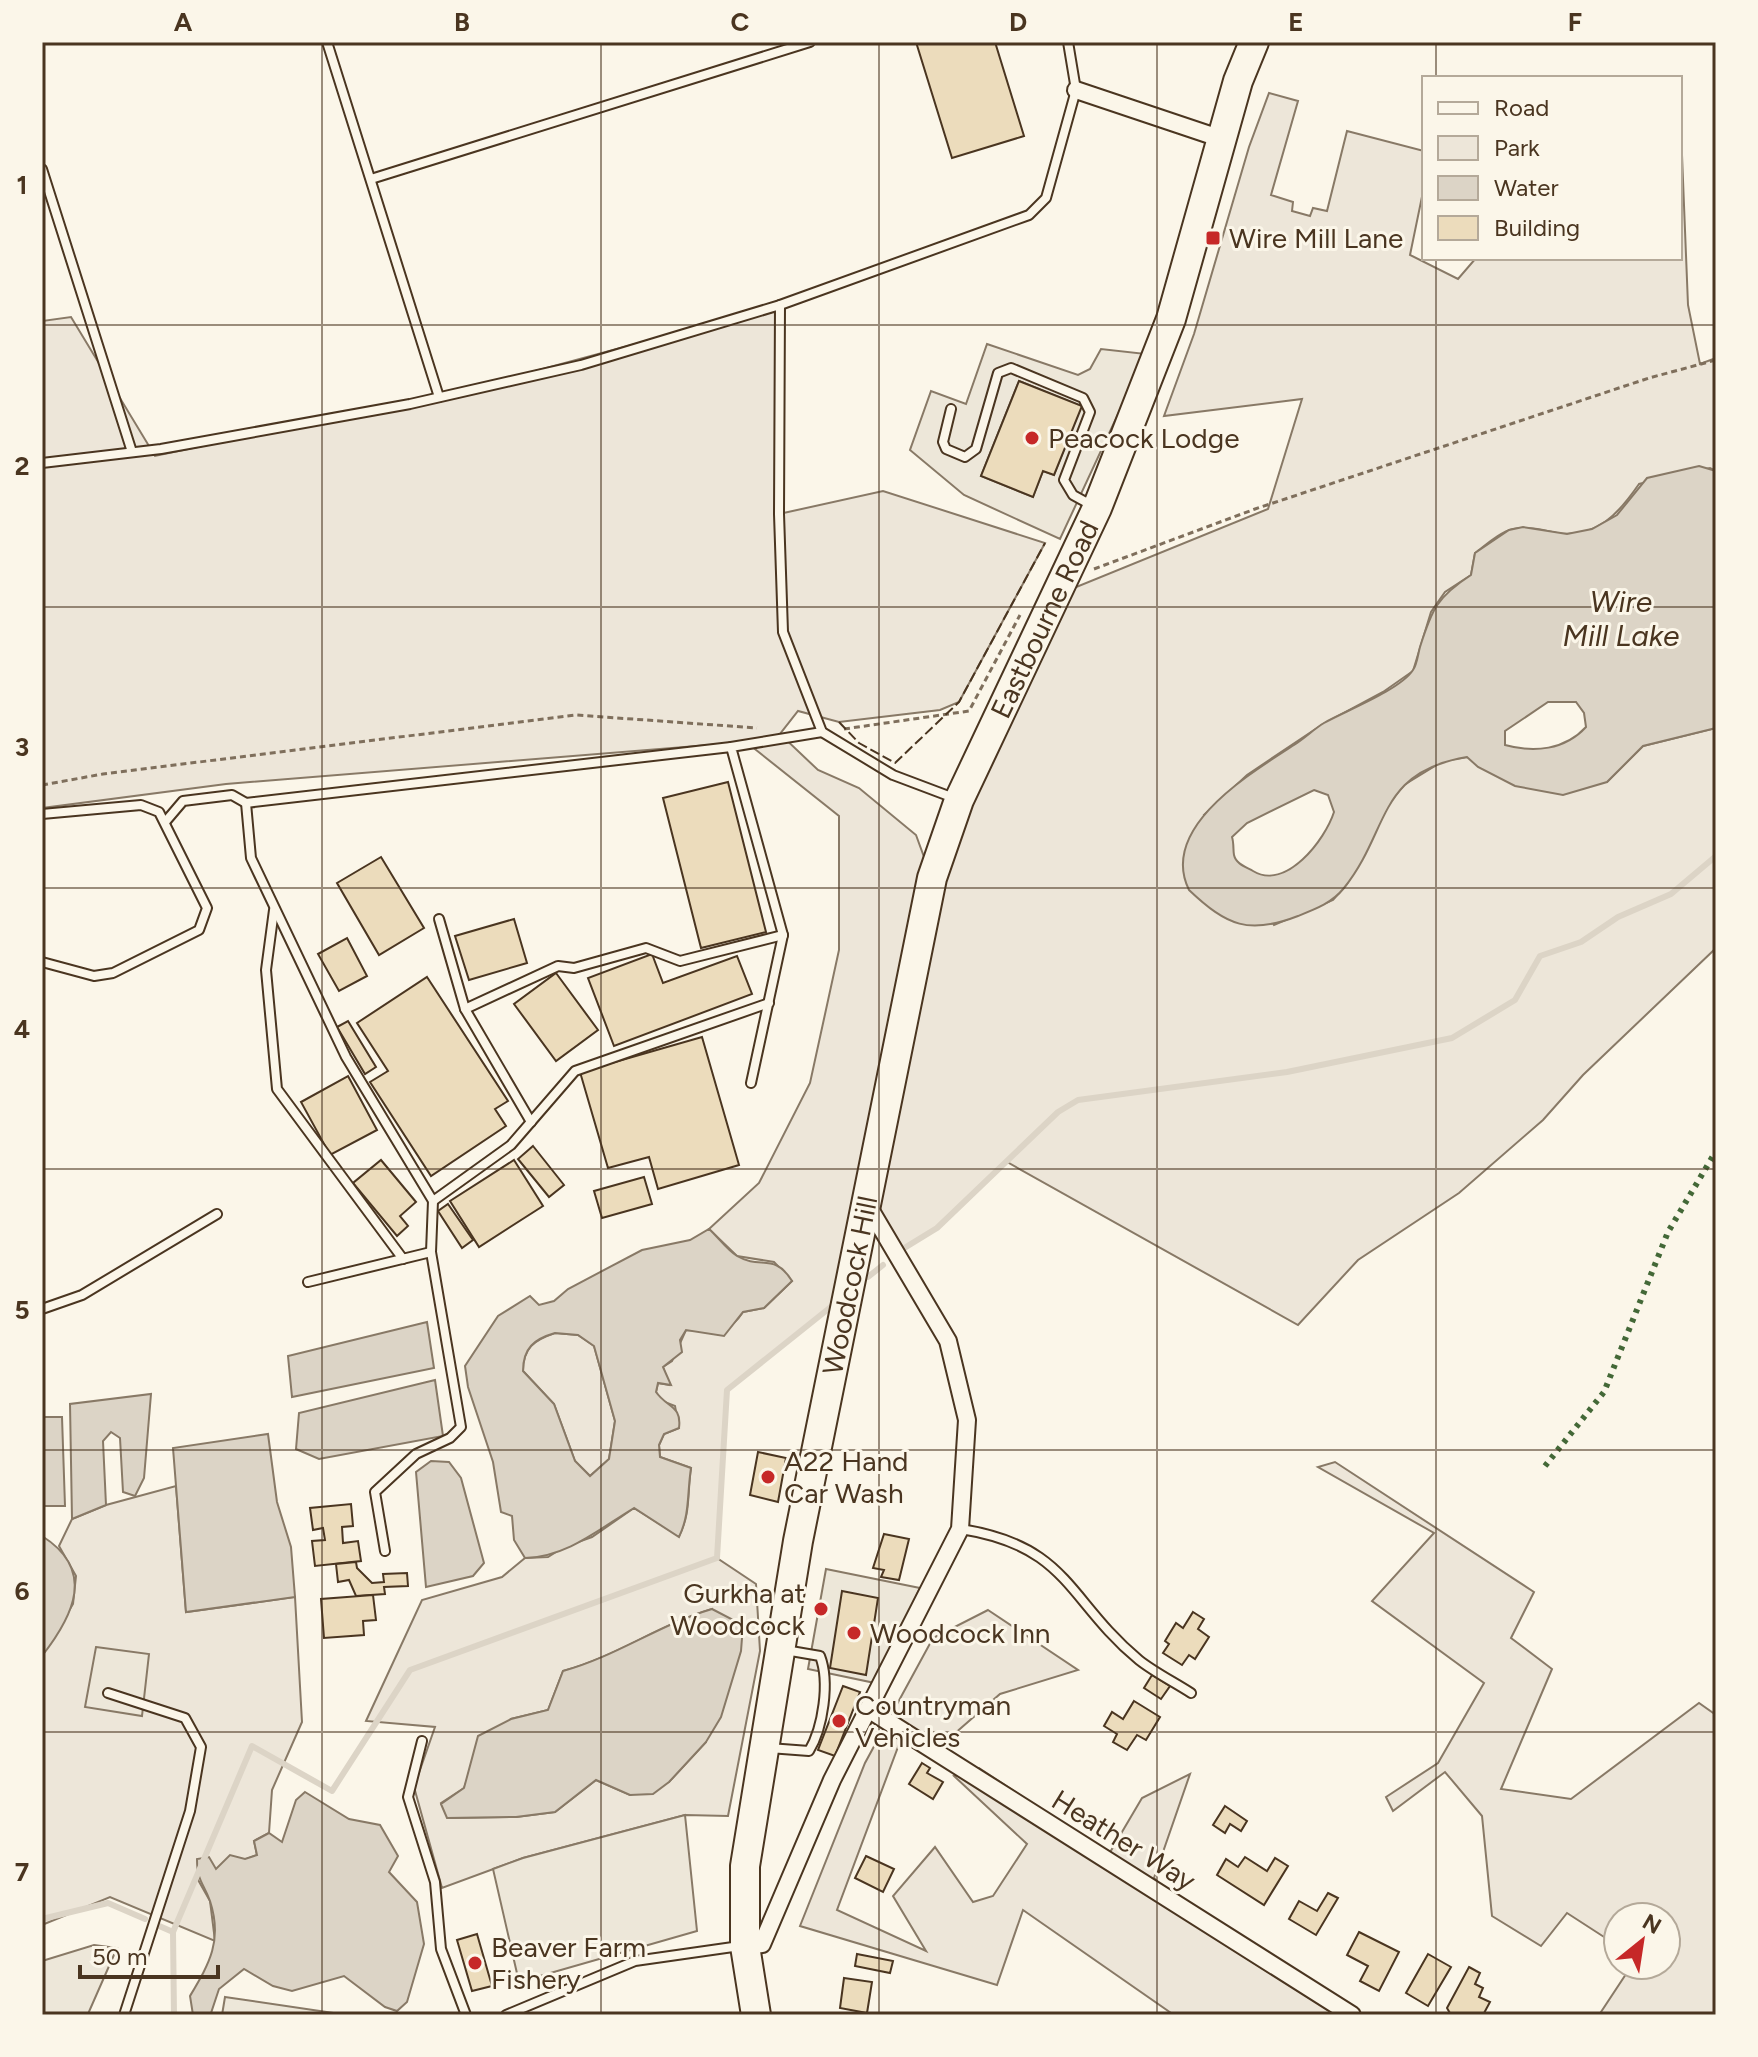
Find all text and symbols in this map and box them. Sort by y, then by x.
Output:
text: A [174,6,193,38]
text: B [454,6,470,38]
text: C [731,6,750,38]
text: D [1009,6,1027,38]
text: E [1288,6,1304,38]
text: F [1568,6,1582,38]
legend [1422,76,1682,260]
text: Road [1494,93,1549,122]
text: Park [1494,133,1540,162]
text: 1 [17,169,27,201]
text: Water [1494,173,1559,202]
text: Building [1494,213,1580,242]
place label: Wire Mill Lane [1229,221,1403,255]
marker: Wire Mill Lane [1204,229,1222,247]
place label: Peacock Lodge [1048,421,1239,455]
marker: Peacock Lodge [1023,429,1041,447]
text: 2 [14,450,30,482]
street label: Eastbourne Road [983,515,1106,724]
water label: Wire Mill Lake [1563,583,1679,654]
text: 3 [15,731,29,763]
text: 4 [14,1013,30,1045]
street label: Woodcock Hill [815,1193,884,1378]
text: 5 [14,1294,30,1326]
place label: A22 Hand Car Wash [784,1444,909,1510]
marker: A22 Hand Car Wash [759,1468,777,1486]
text: 6 [14,1575,30,1607]
place label: Gurkha at Woodcock [670,1576,805,1642]
marker: Gurkha at Woodcock [812,1600,830,1618]
place label: Woodcock Inn [870,1616,1051,1650]
marker: Woodcock Inn [845,1624,863,1642]
place label: Countryman Vehicles [855,1688,1011,1754]
marker: Countryman Vehicles [830,1712,848,1730]
street label: Heather Way [1046,1782,1202,1898]
text: 7 [15,1856,29,1888]
north arrow [1602,1901,1682,1981]
text: N [1638,1908,1666,1940]
scale bar [80,1929,218,1979]
place label: Beaver Farm Fishery [491,1930,646,1996]
text: 50 m [92,1942,148,1971]
marker: Beaver Farm Fishery [466,1954,484,1972]

